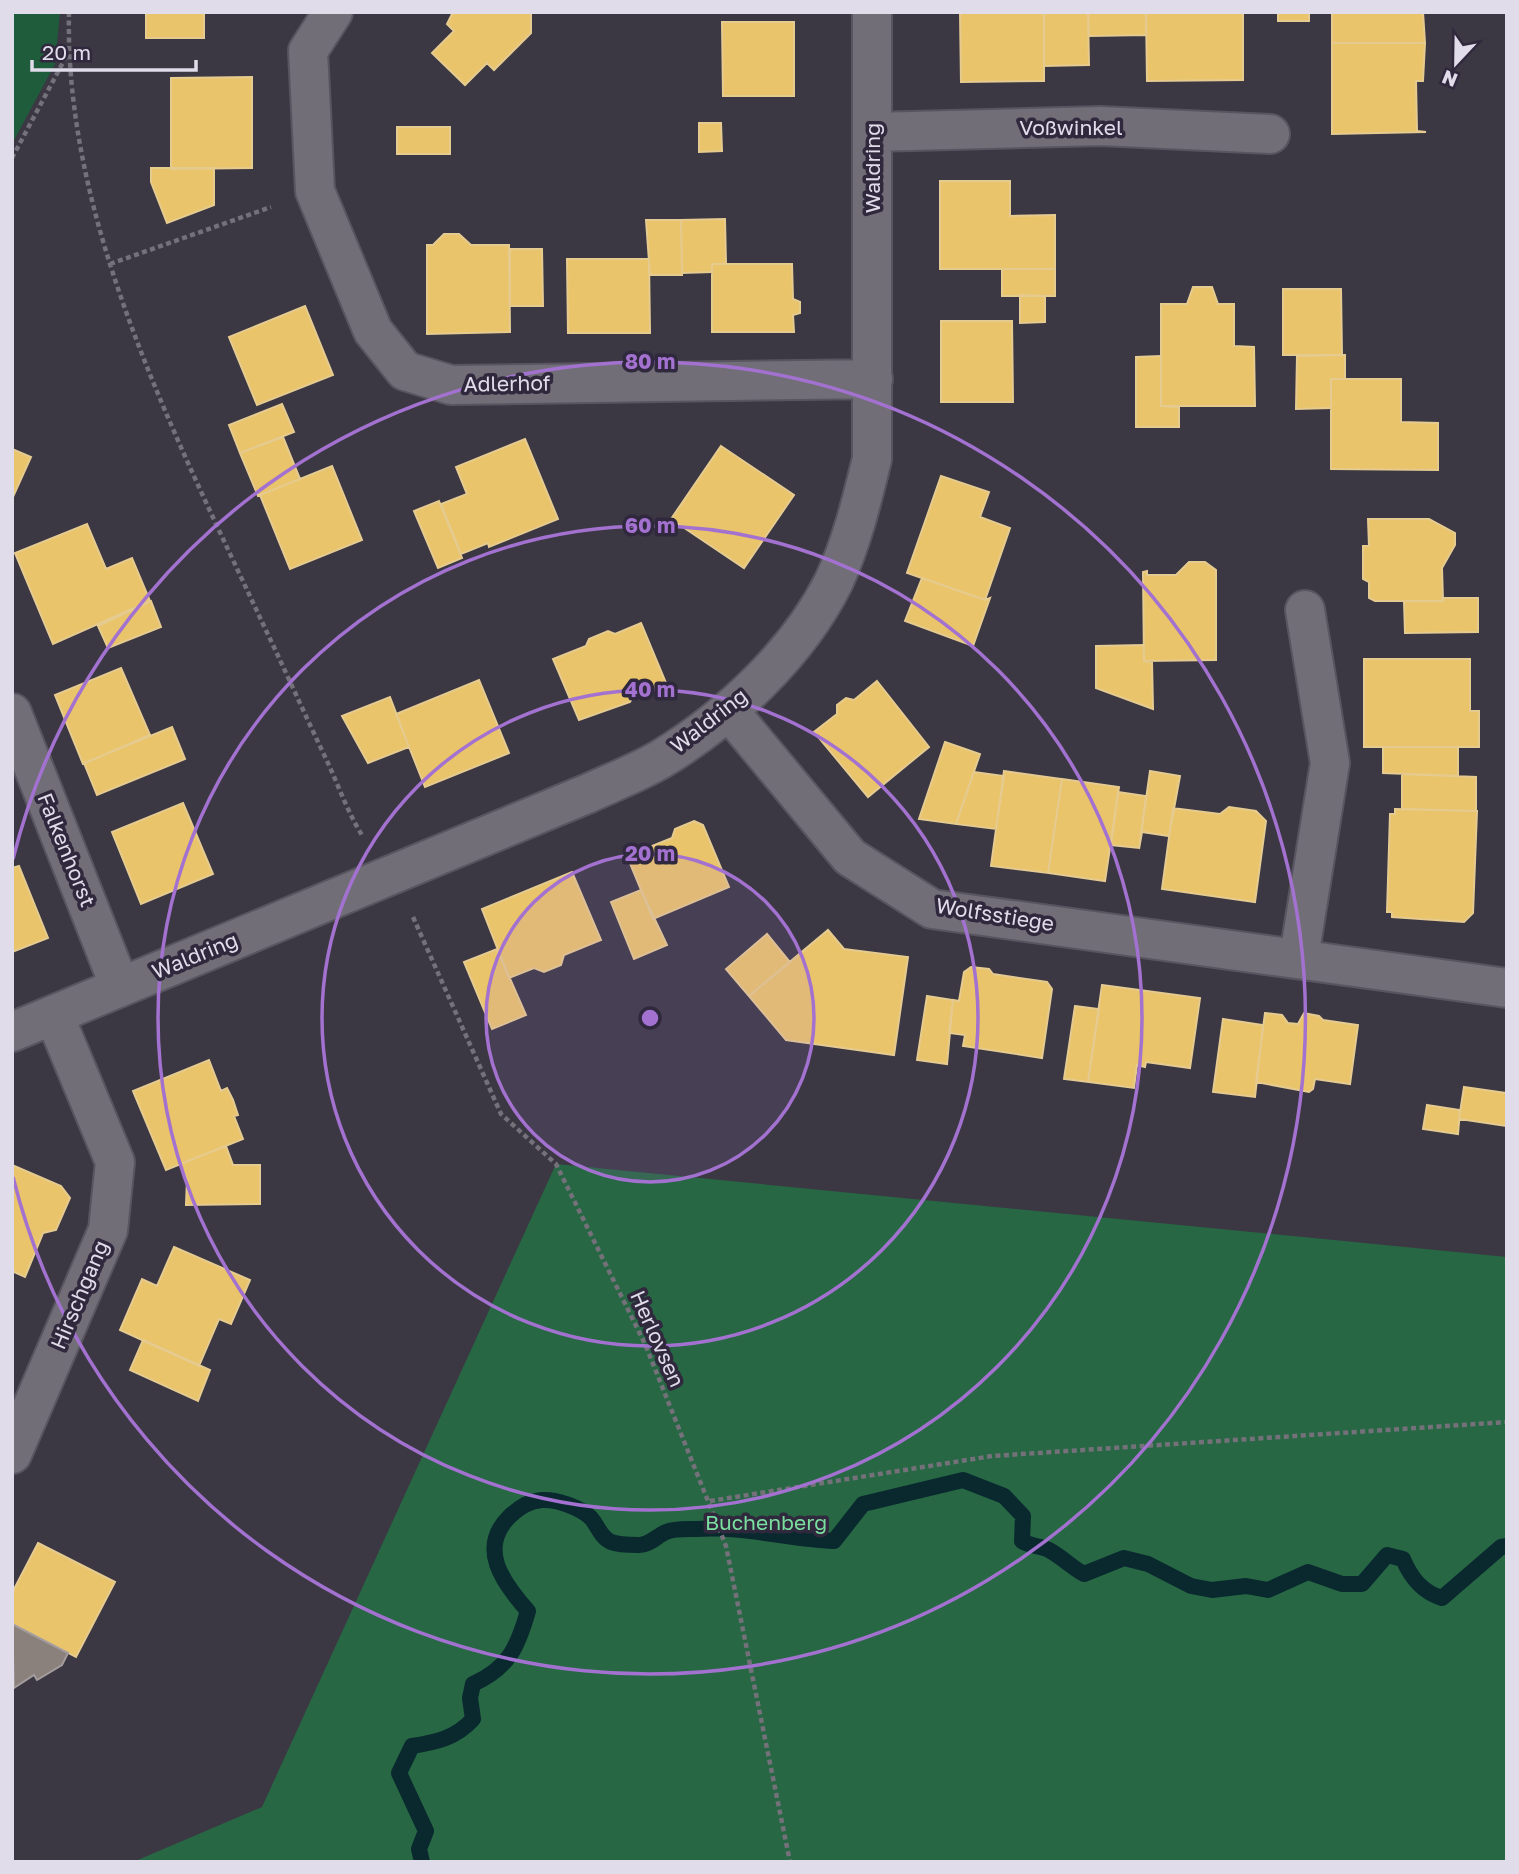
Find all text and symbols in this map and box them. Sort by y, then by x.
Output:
scale bar [32,28,196,72]
north arrow [1421,28,1491,98]
text: 20 m [42,39,91,65]
text: N [1438,66,1460,93]
street label: Voßwinkel [1019,114,1123,140]
street label: Waldring [859,123,885,213]
text: 80 m [625,348,675,374]
street label: Adlerhof [463,369,551,397]
text: 60 m [625,512,675,538]
text: 40 m [625,676,675,702]
street label: Waldring [665,682,752,758]
street label: Falkenhorst [32,789,102,910]
text: 20 m [625,840,675,866]
street label: Wolfsstiege [934,892,1056,936]
street label: Waldring [148,926,241,984]
centre of rings [638,1006,662,1030]
street label: Hirschgang [44,1236,114,1353]
street label: Herlovsen [625,1286,691,1391]
park label: Buchenberg [705,1509,827,1535]

